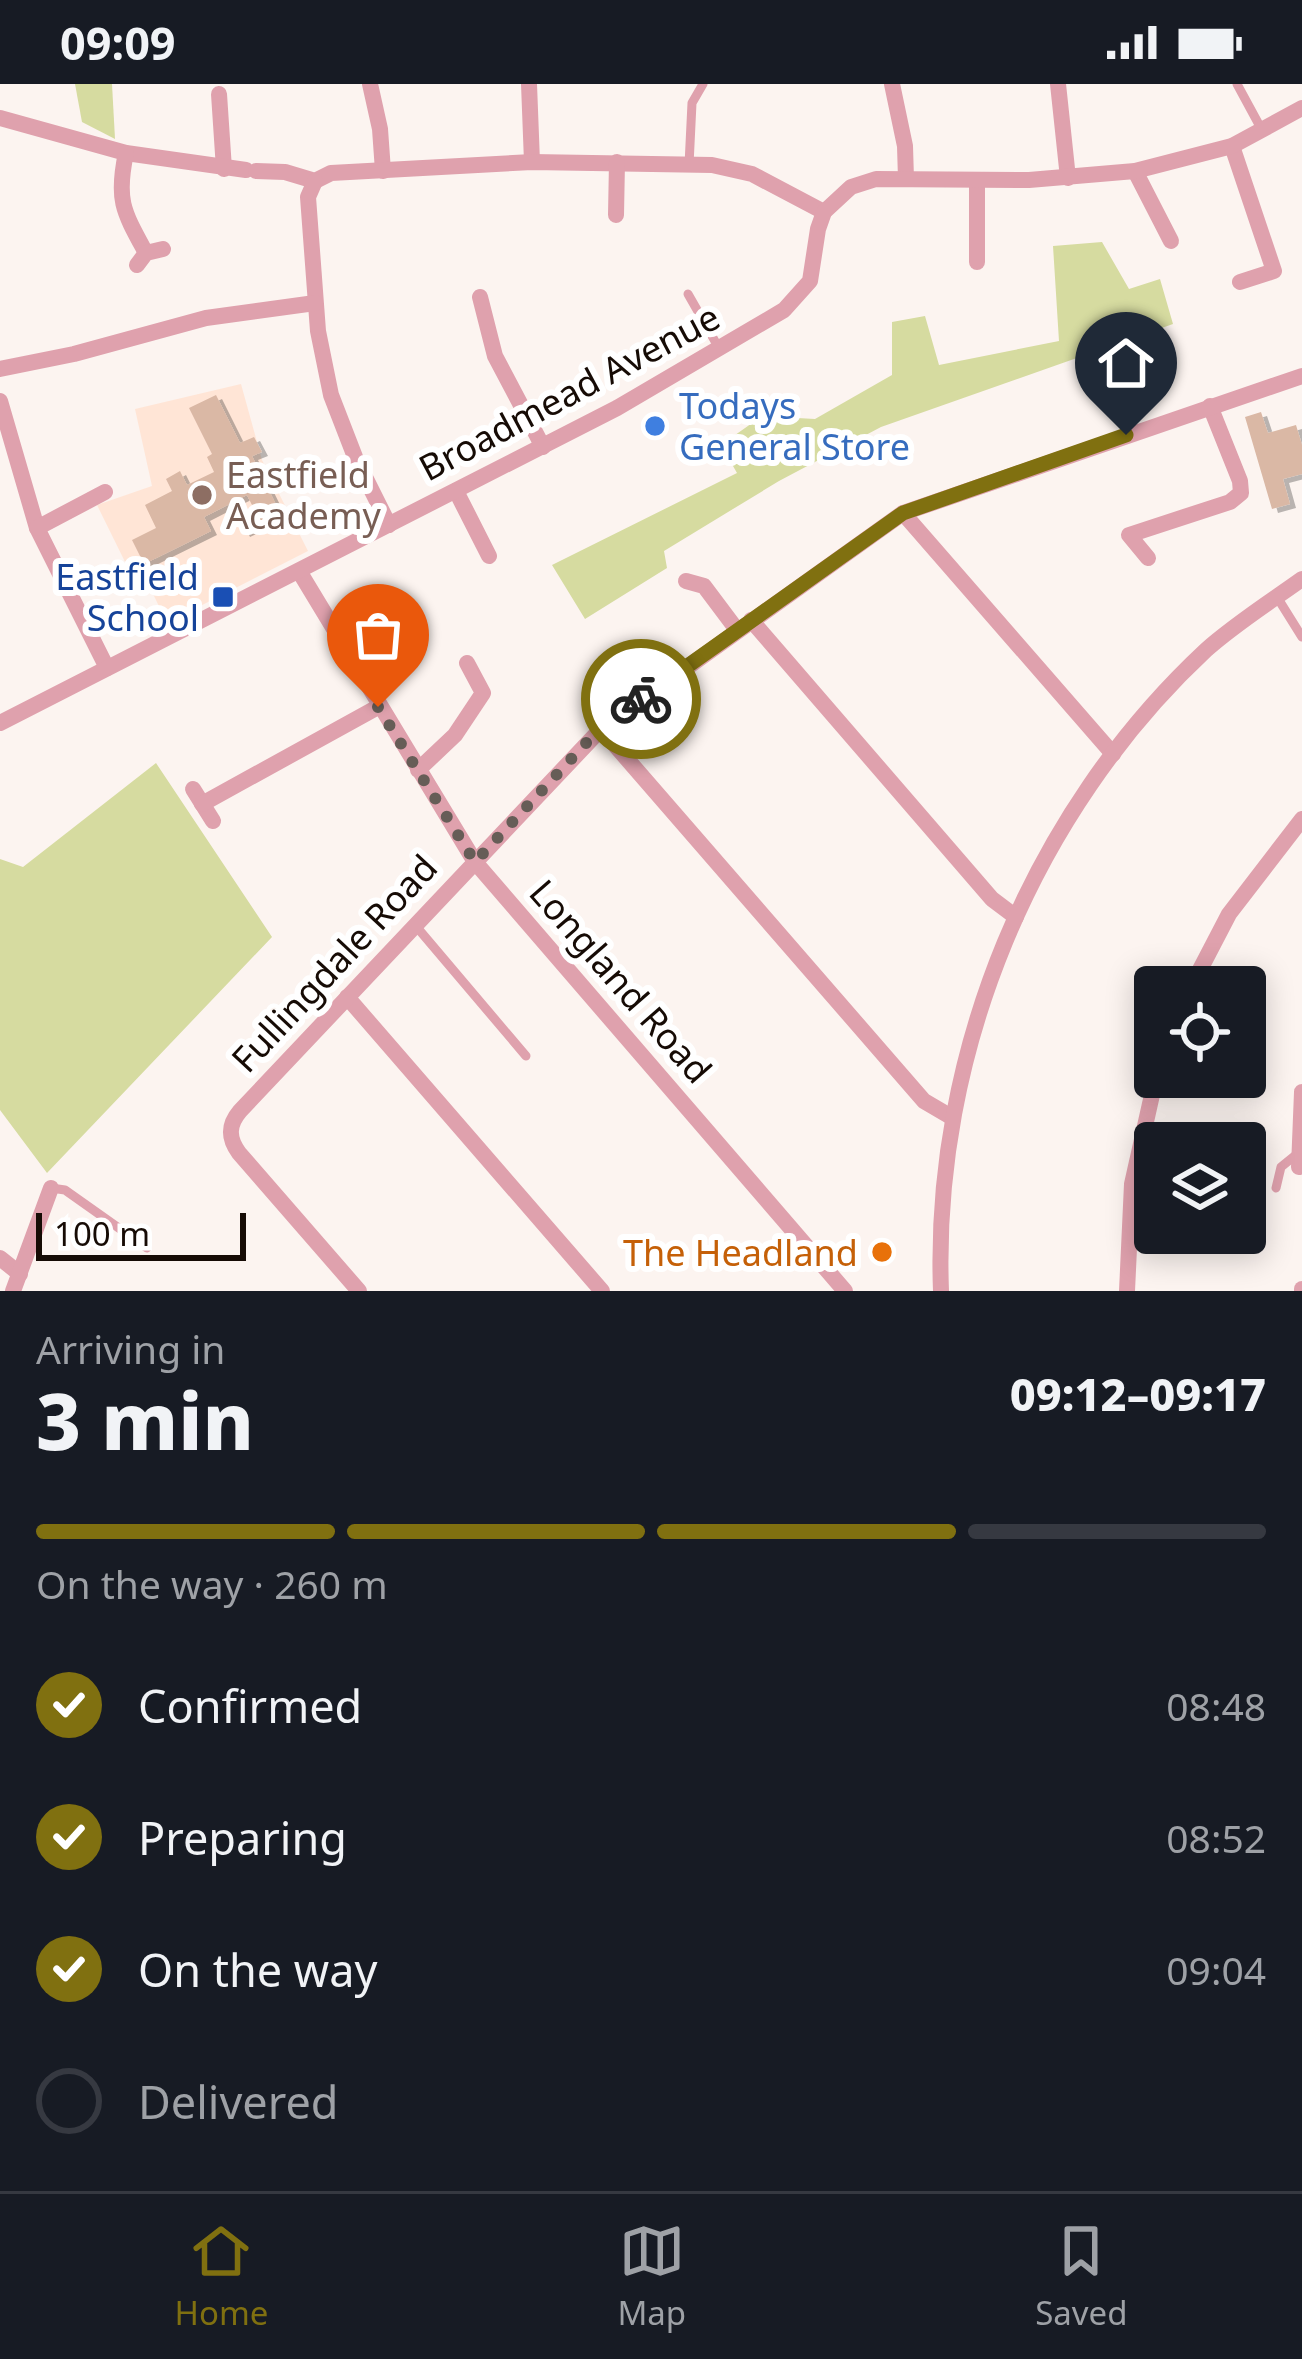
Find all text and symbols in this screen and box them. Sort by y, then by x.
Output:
text: 09:09 [60,12,176,73]
street label: Broadmead Avenue [410,292,728,492]
pin [1075,312,1177,435]
icon: home [1093,330,1159,396]
place label: Todays General Store [679,381,910,471]
marker: Todays General Store [642,413,668,439]
place label: Eastfield Academy [226,450,382,540]
marker: Eastfield Academy [189,482,215,508]
place label: Eastfield School [55,552,199,642]
marker: Eastfield School [210,584,236,610]
pin [327,584,429,707]
icon: bag [345,602,411,668]
courier [581,639,701,759]
icon: bike [608,666,674,732]
street label: Fullingdale Road [220,844,448,1082]
street label: Longland Road [519,869,723,1093]
map controls [1134,966,1266,1254]
button: locate [1134,966,1266,1098]
button: layers [1134,1122,1266,1254]
scale bar [36,1207,246,1260]
text: 100 m [54,1211,150,1256]
place label: The Headland [623,1228,858,1277]
marker: The Headland [869,1239,895,1265]
text: Arriving in [36,1322,225,1375]
text: 09:12–09:17 [1010,1363,1266,1424]
text: 3 min [36,1367,254,1473]
text: On the way · 260 m [36,1557,388,1610]
icon: check [36,1672,102,1738]
text: Confirmed [138,1675,362,1736]
text: 08:48 [1166,1679,1266,1732]
icon: check [36,1804,102,1870]
text: Preparing [138,1807,347,1868]
text: 08:52 [1166,1811,1266,1864]
icon: check [36,1936,102,2002]
text: On the way [138,1939,377,2000]
text: 09:04 [1166,1943,1266,1996]
text: Delivered [138,2071,338,2132]
tab: Home [175,2218,268,2335]
tab: Map [617,2218,686,2335]
tab: Saved [1035,2218,1127,2335]

